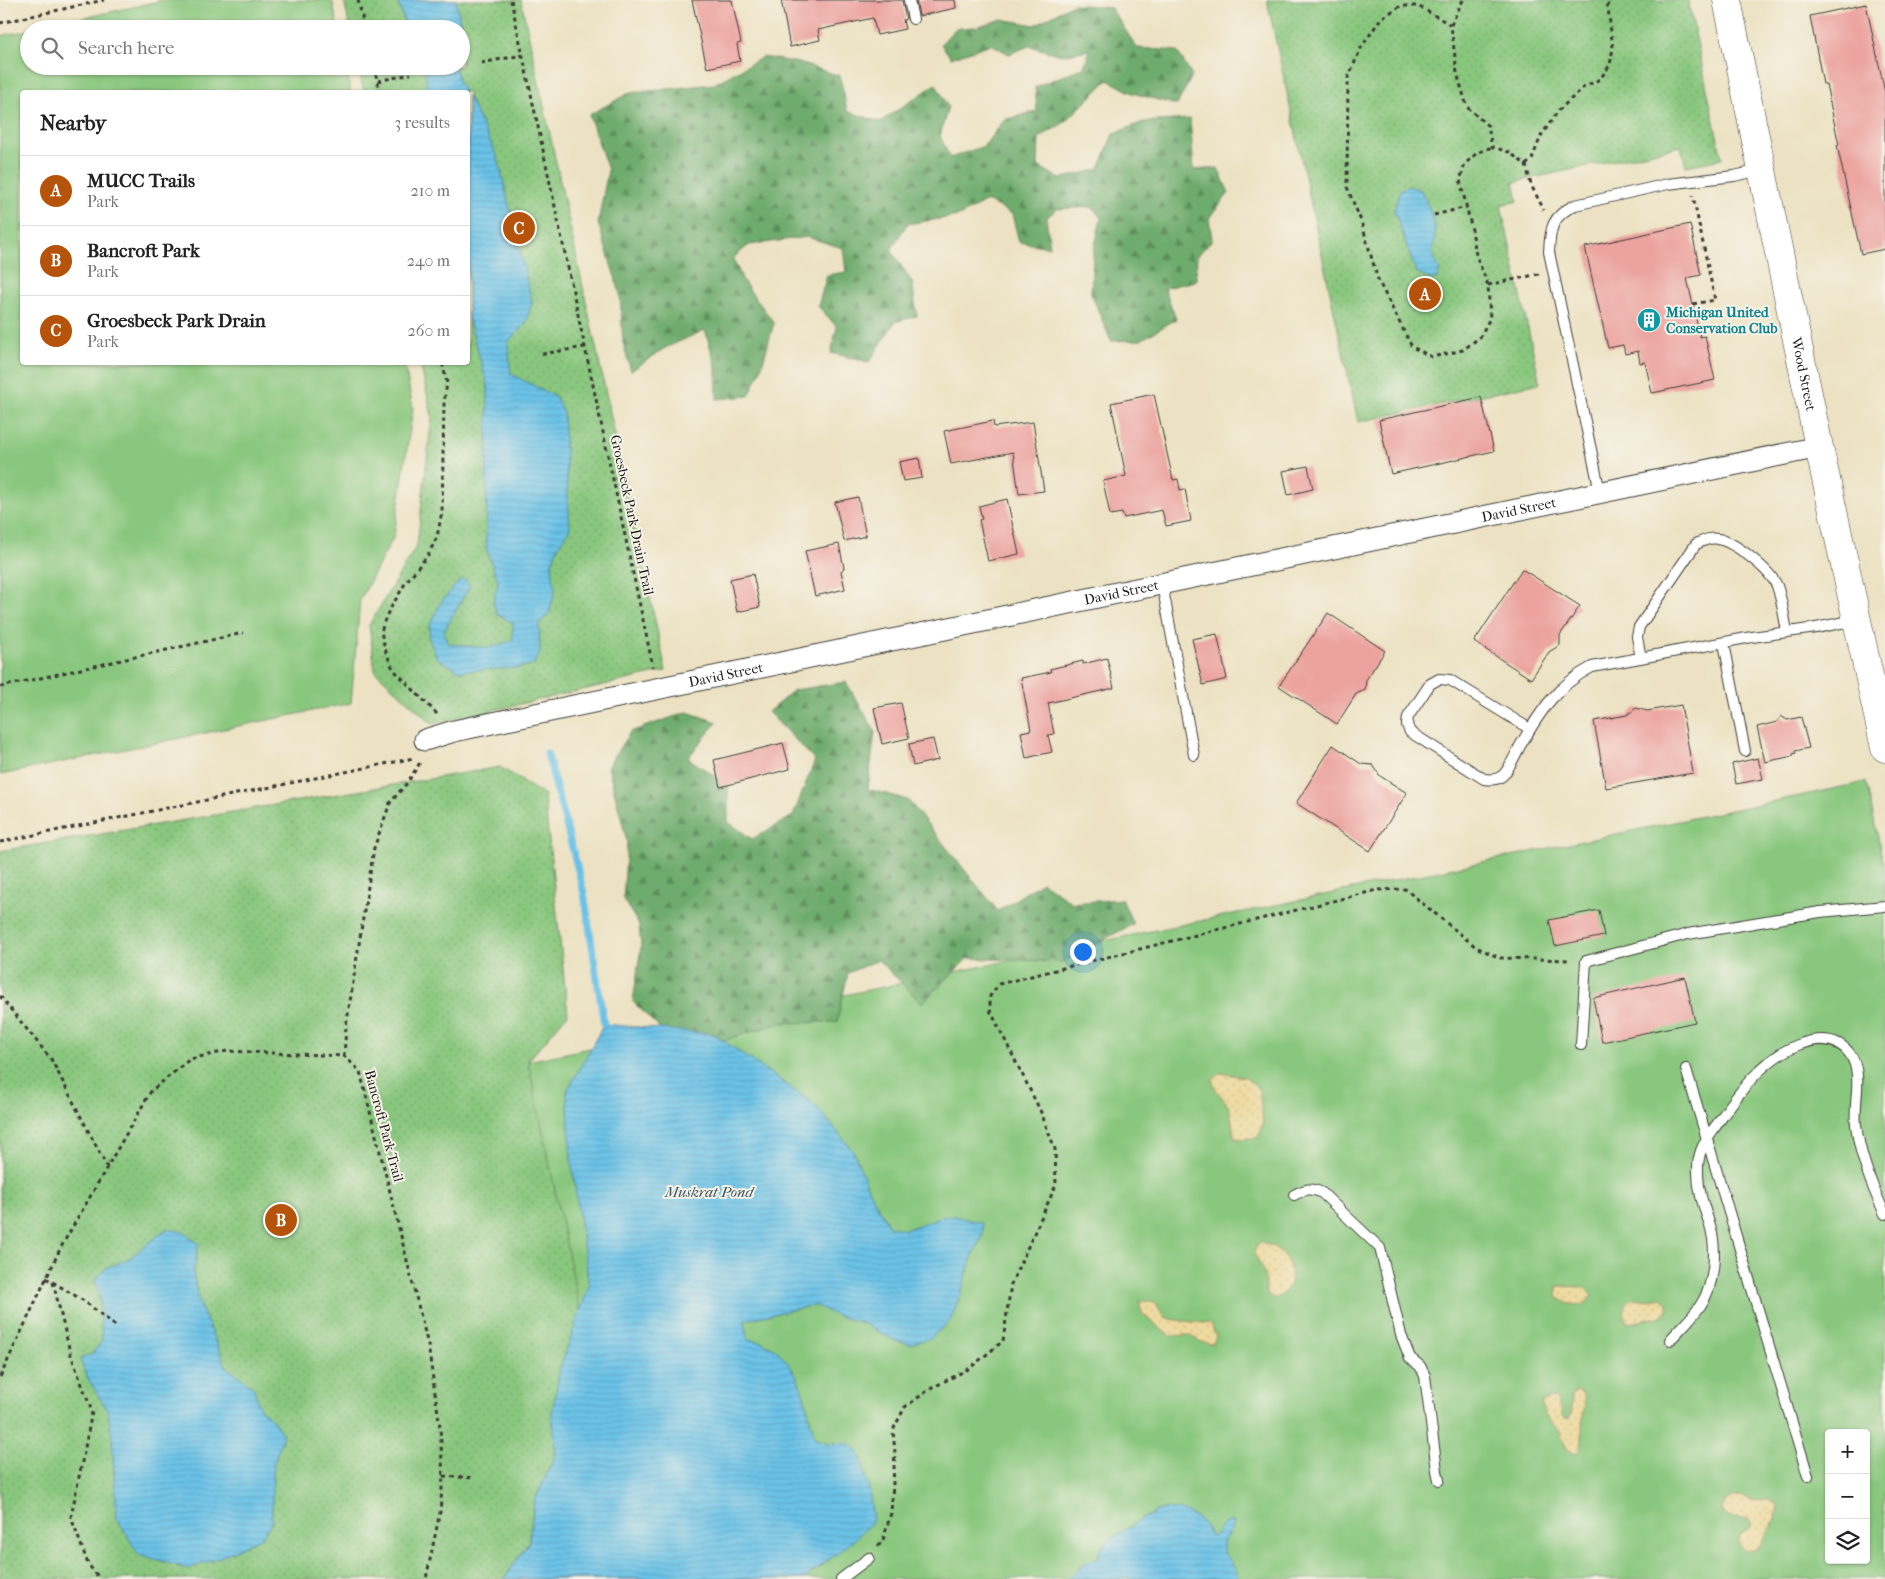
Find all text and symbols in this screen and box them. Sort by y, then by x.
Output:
search box [20,20,470,75]
icon: search [38,34,66,62]
text: Search here [78,37,174,59]
text: Nearby [40,111,106,135]
text: 3 results [394,113,450,132]
text: MUCC Trails [87,170,195,192]
text: A [51,181,61,200]
text: 210 m [411,181,450,200]
text: Park [87,192,119,211]
pin: C [503,209,535,247]
text: Bancroft Park [87,240,200,262]
text: B [51,251,61,270]
text: 240 m [407,251,450,270]
text: Park [87,262,119,281]
pin: A [1409,275,1441,313]
place label: Michigan United Conservation Club [1665,304,1778,337]
building icon: Michigan United Conservation Club [1636,307,1662,333]
text: Groesbeck Park Drain [87,310,266,332]
text: C [51,321,61,340]
text: 260 m [408,321,450,340]
text: Park [87,332,119,351]
street label: Wood Street [1788,335,1820,412]
street label: Groesbeck Park Drain Trail [607,433,657,597]
street label: David Street [1480,493,1558,525]
street label: David Street [1083,576,1160,608]
street label: David Street [687,658,765,690]
your location [1070,939,1096,965]
street label: Bancroft Park Trail [361,1068,407,1184]
water label: Muskrat Pond [664,1183,755,1201]
pin: B [265,1201,297,1239]
map controls [1825,1429,1870,1564]
button: + [1825,1429,1870,1474]
button: − [1825,1474,1870,1519]
button: layers [1825,1519,1870,1564]

